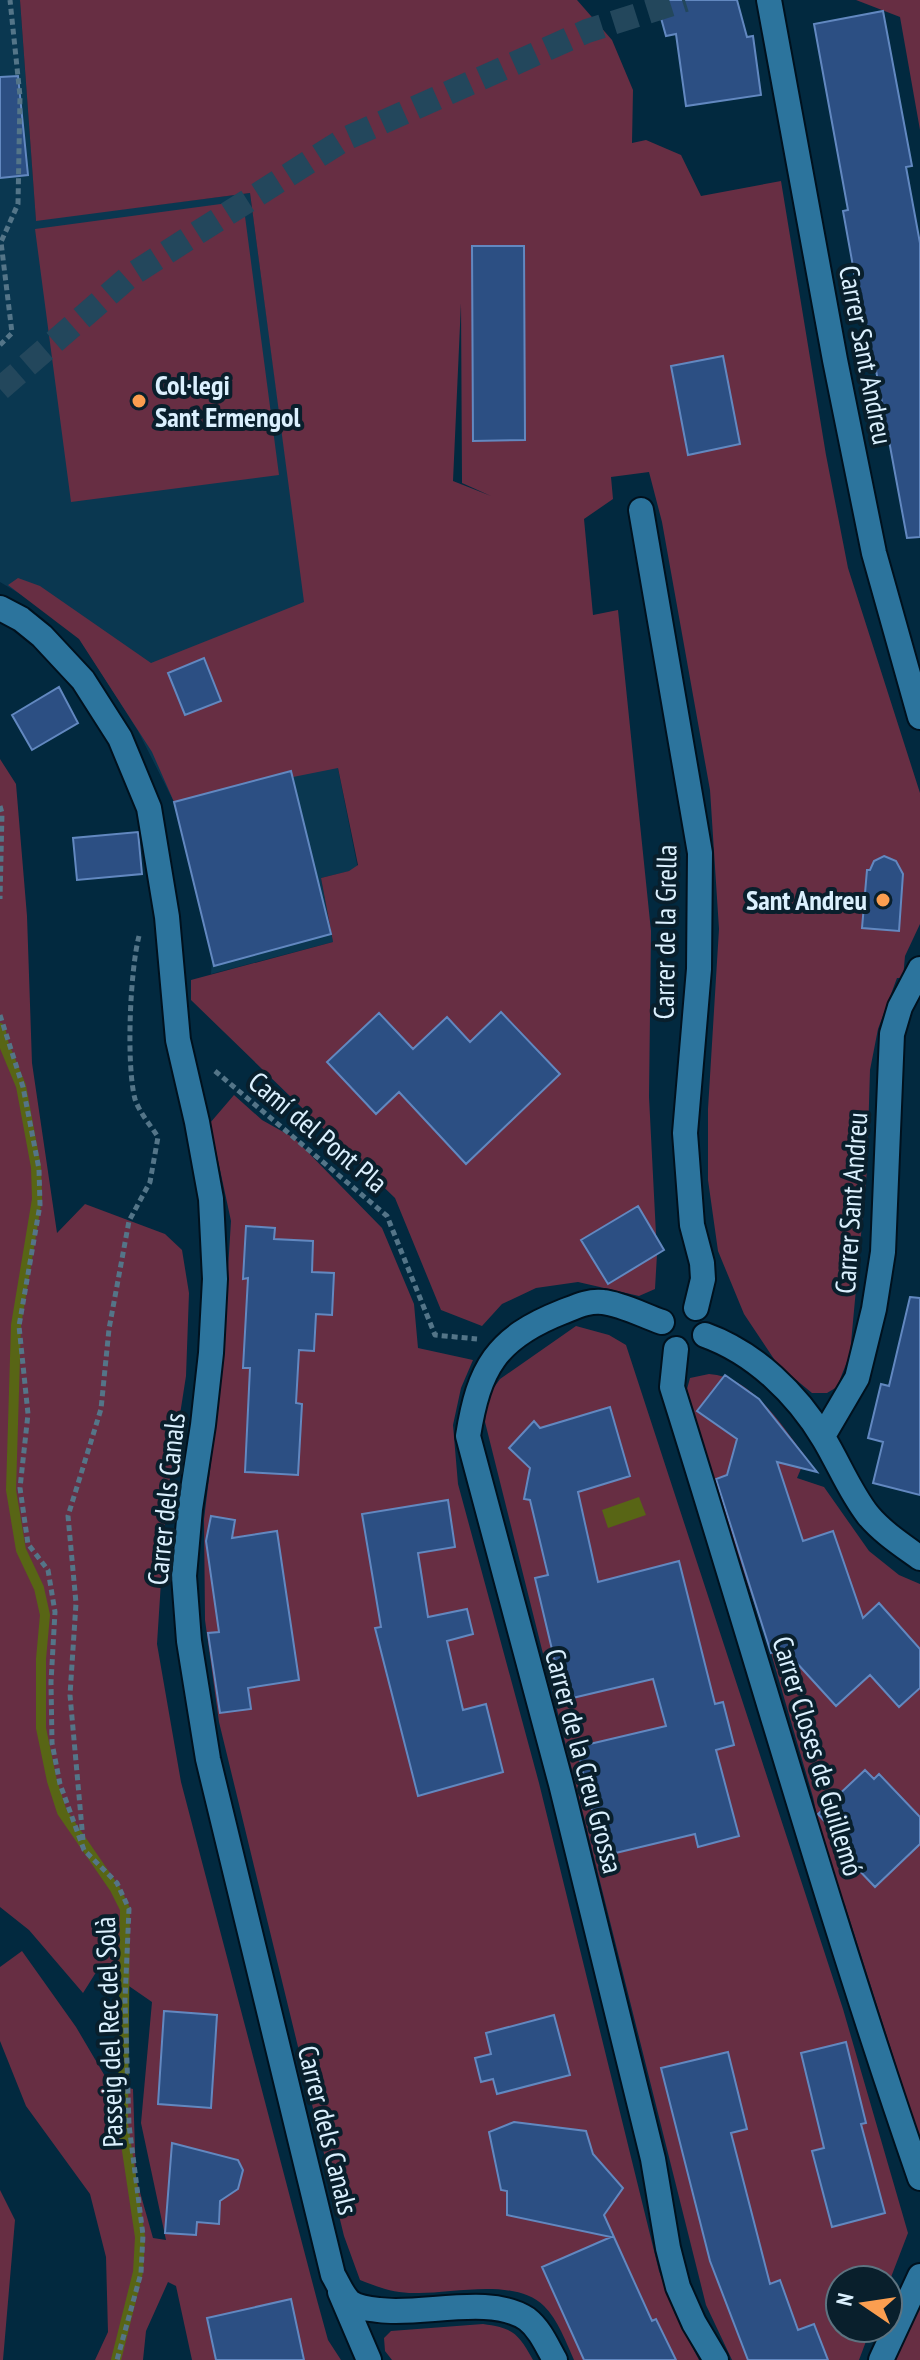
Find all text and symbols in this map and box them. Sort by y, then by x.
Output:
street label: Carrer Sant Andreu [831,262,902,448]
place label: Col·legi Sant Ermengol [155,366,301,435]
marker: Col·legi Sant Ermengol [130,392,148,410]
street label: Carrer de la Grella [644,844,685,1020]
place label: Sant Andreu [746,881,867,918]
marker: Sant Andreu [874,891,892,909]
street label: Camí del Pont Pla [241,1063,395,1201]
street label: Carrer Sant Andreu [826,1111,875,1295]
street label: Carrer dels Canals [138,1411,193,1587]
street label: Carrer Closes de Guillemó [764,1632,873,1880]
street label: Carrer de la Creu Grossa [537,1645,632,1877]
street label: Passeig del Rec del Solà [86,1916,131,2148]
street label: Carrer dels Canals [290,2042,367,2218]
north arrow [824,2264,904,2344]
text: N [830,2291,859,2308]

